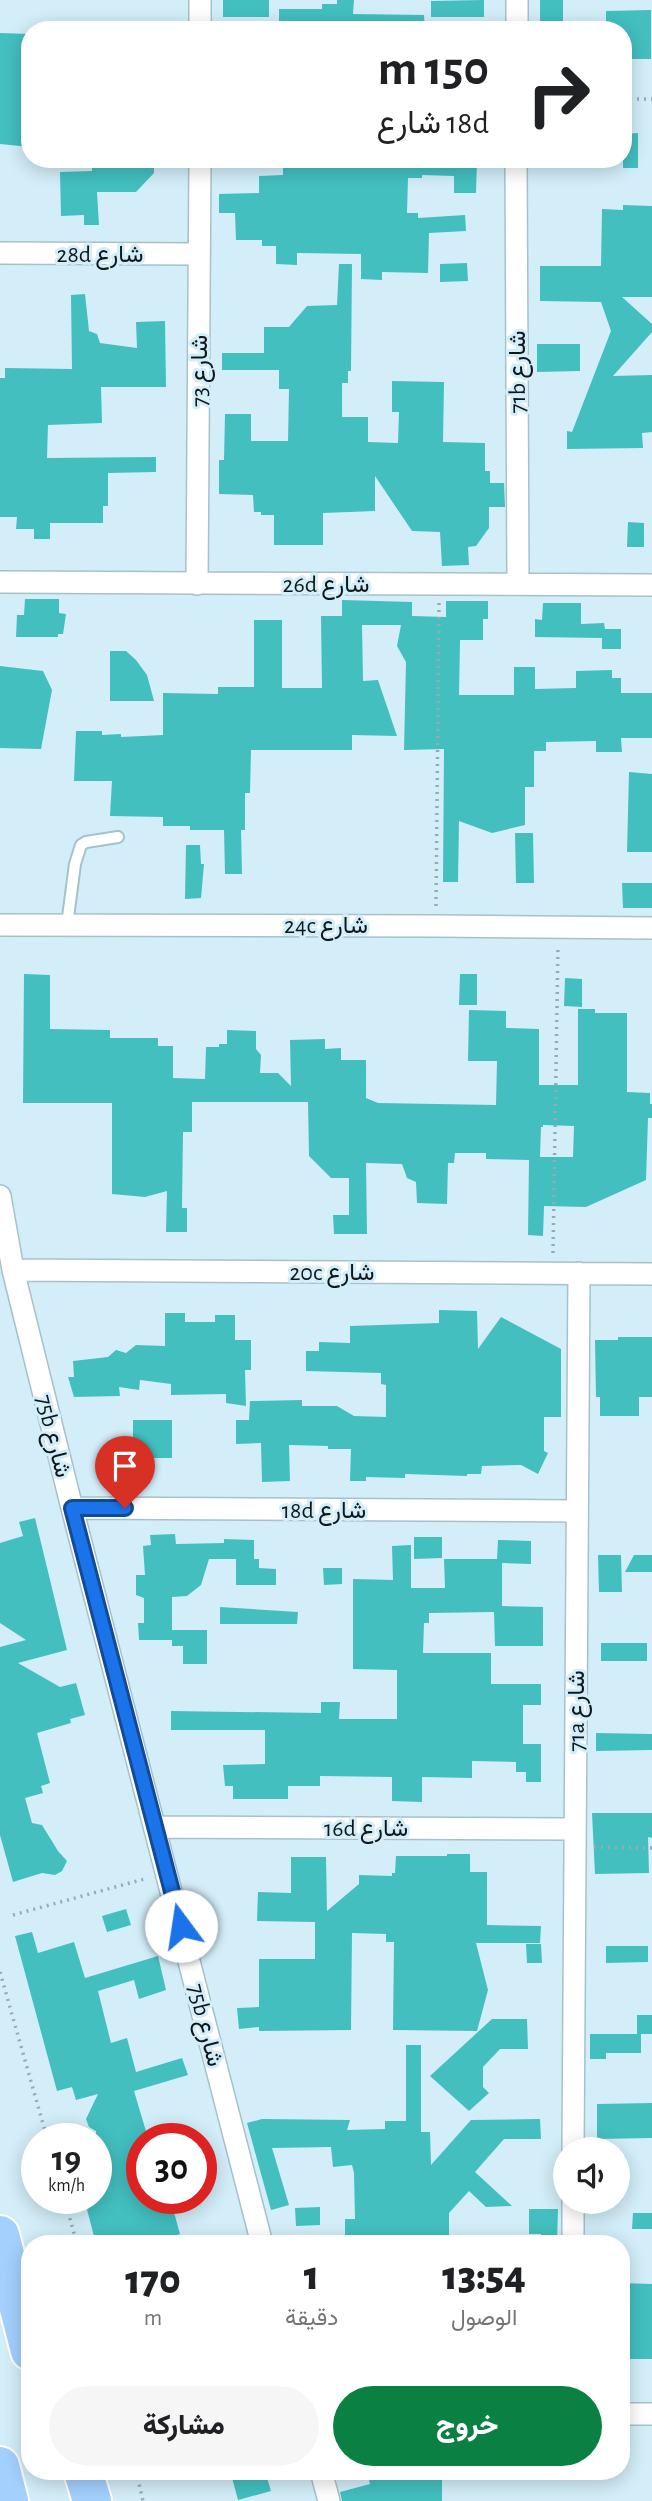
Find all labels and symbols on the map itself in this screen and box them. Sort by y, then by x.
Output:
street label: 28d شارع [57,243,143,270]
street label: 71b شارع [506,331,533,413]
street label: شارع 73 [188,335,215,407]
street label: 26d شارع [283,573,369,600]
street label: 24c شارع [284,914,368,941]
street label: 20c شارع [289,1261,375,1288]
street label: 75b شارع [28,1392,75,1481]
pin [95,1436,155,1508]
street label: 18d شارع [282,1499,366,1526]
street label: 71a شارع [565,1670,592,1752]
street label: 16d شارع [324,1817,408,1844]
position arrow [144,1889,218,1963]
street label: 75b شارع [180,1981,227,2070]
speed limit sign: 30 [126,2123,217,2214]

